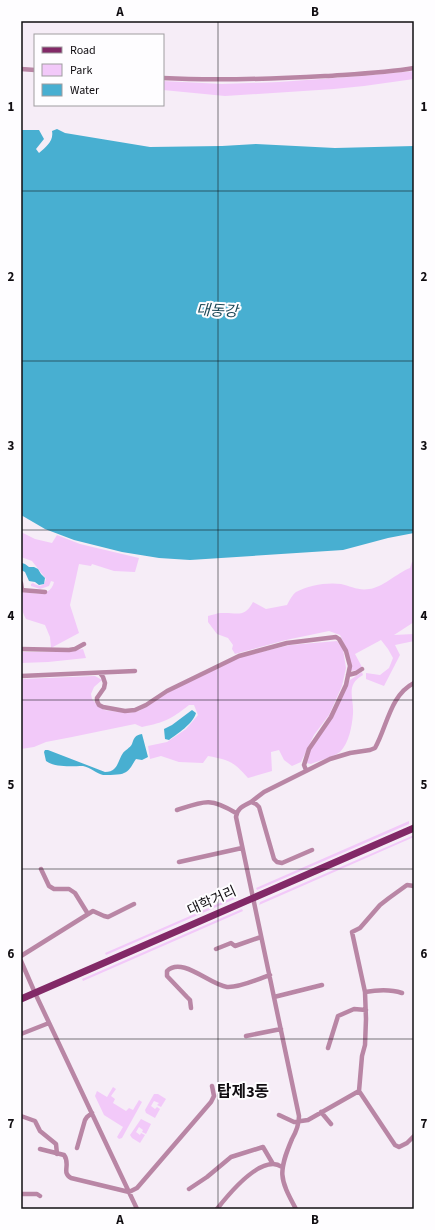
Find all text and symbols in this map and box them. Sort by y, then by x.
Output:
text: A [115,3,124,21]
text: B [311,3,319,21]
legend [34,34,164,106]
text: Road [70,42,96,59]
text: Park [70,62,92,79]
text: Water [70,82,100,99]
text: 1 [8,98,15,116]
text: 1 [421,98,428,116]
text: 2 [8,268,15,286]
text: 2 [421,268,428,286]
water label: 대동강 [196,299,240,323]
text: 3 [8,437,15,455]
text: 3 [421,437,428,455]
text: 4 [8,607,15,625]
text: 4 [421,607,428,625]
text: 5 [8,776,15,794]
text: 5 [421,776,428,794]
street label: 대학거리 [184,881,240,921]
text: 6 [8,945,15,963]
text: 6 [421,945,428,963]
district label: 탑제3동 [217,1081,269,1103]
text: 7 [8,1115,15,1133]
text: 7 [421,1115,428,1133]
text: A [115,1211,124,1229]
text: B [311,1211,319,1229]

